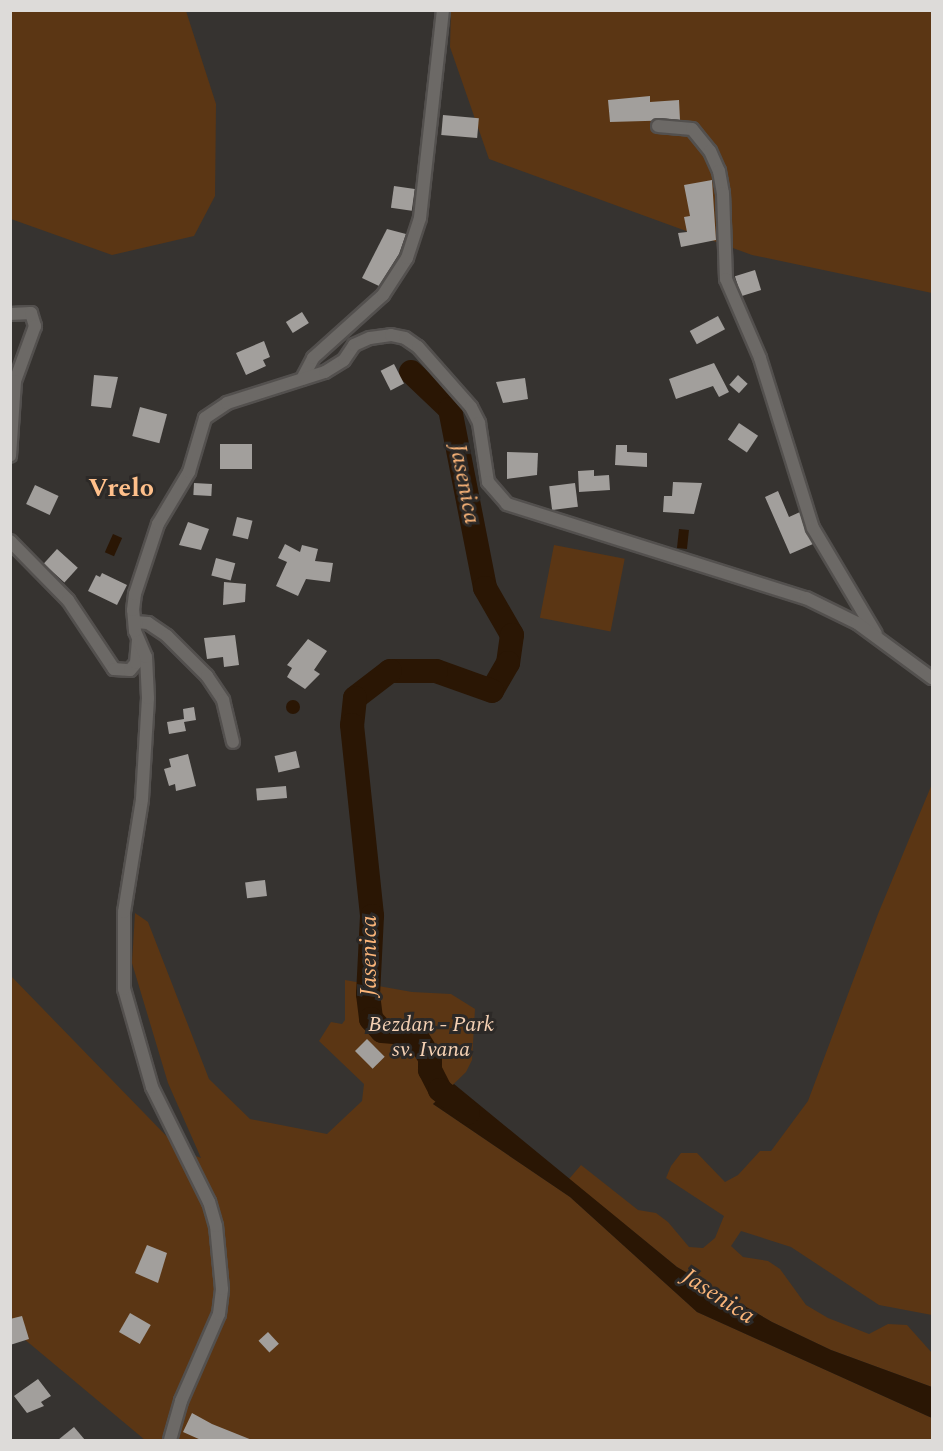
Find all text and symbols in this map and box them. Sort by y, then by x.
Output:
water label: Jasenica [442,441,486,527]
district label: Vrelo [88,473,154,505]
water label: Jasenica [356,915,384,997]
park label: Bezdan - Park sv. Ivana [368,1011,494,1062]
water label: Jasenica [676,1263,760,1331]

